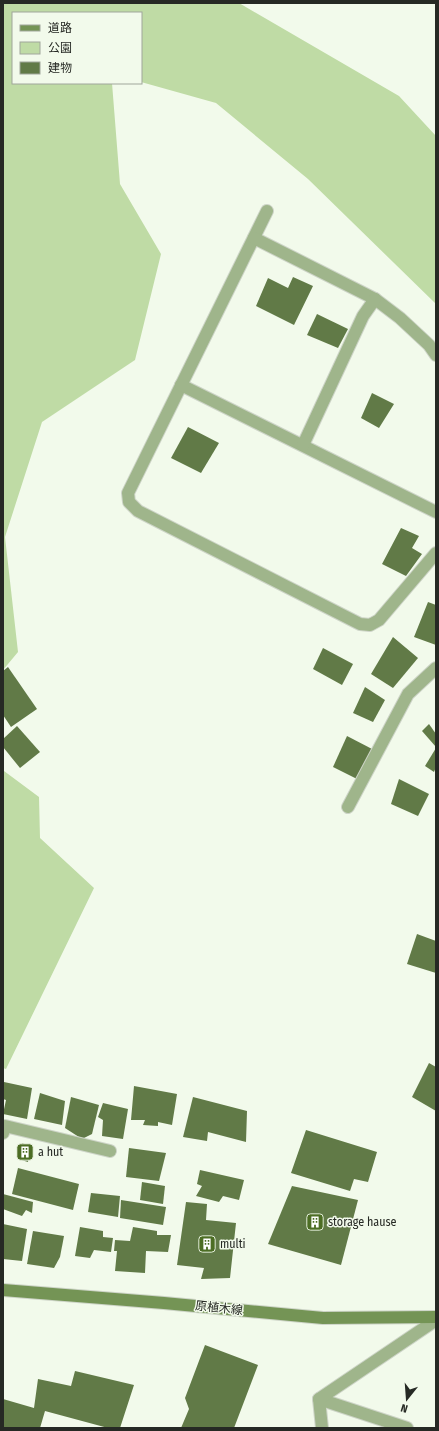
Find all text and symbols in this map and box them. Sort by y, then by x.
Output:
legend [12,12,142,84]
text: 道路 [48,21,72,35]
text: 公園 [48,41,72,55]
text: 建物 [48,61,72,75]
building icon: a hut [15,1142,35,1162]
place label: a hut [38,1145,63,1159]
building icon: storage hause [305,1212,325,1232]
place label: storage hause [328,1215,397,1229]
building icon: multi [197,1234,217,1254]
place label: multi [220,1237,246,1251]
street label: 原植木線 [194,1299,244,1317]
north arrow [387,1379,427,1419]
text: N [399,1401,409,1415]

